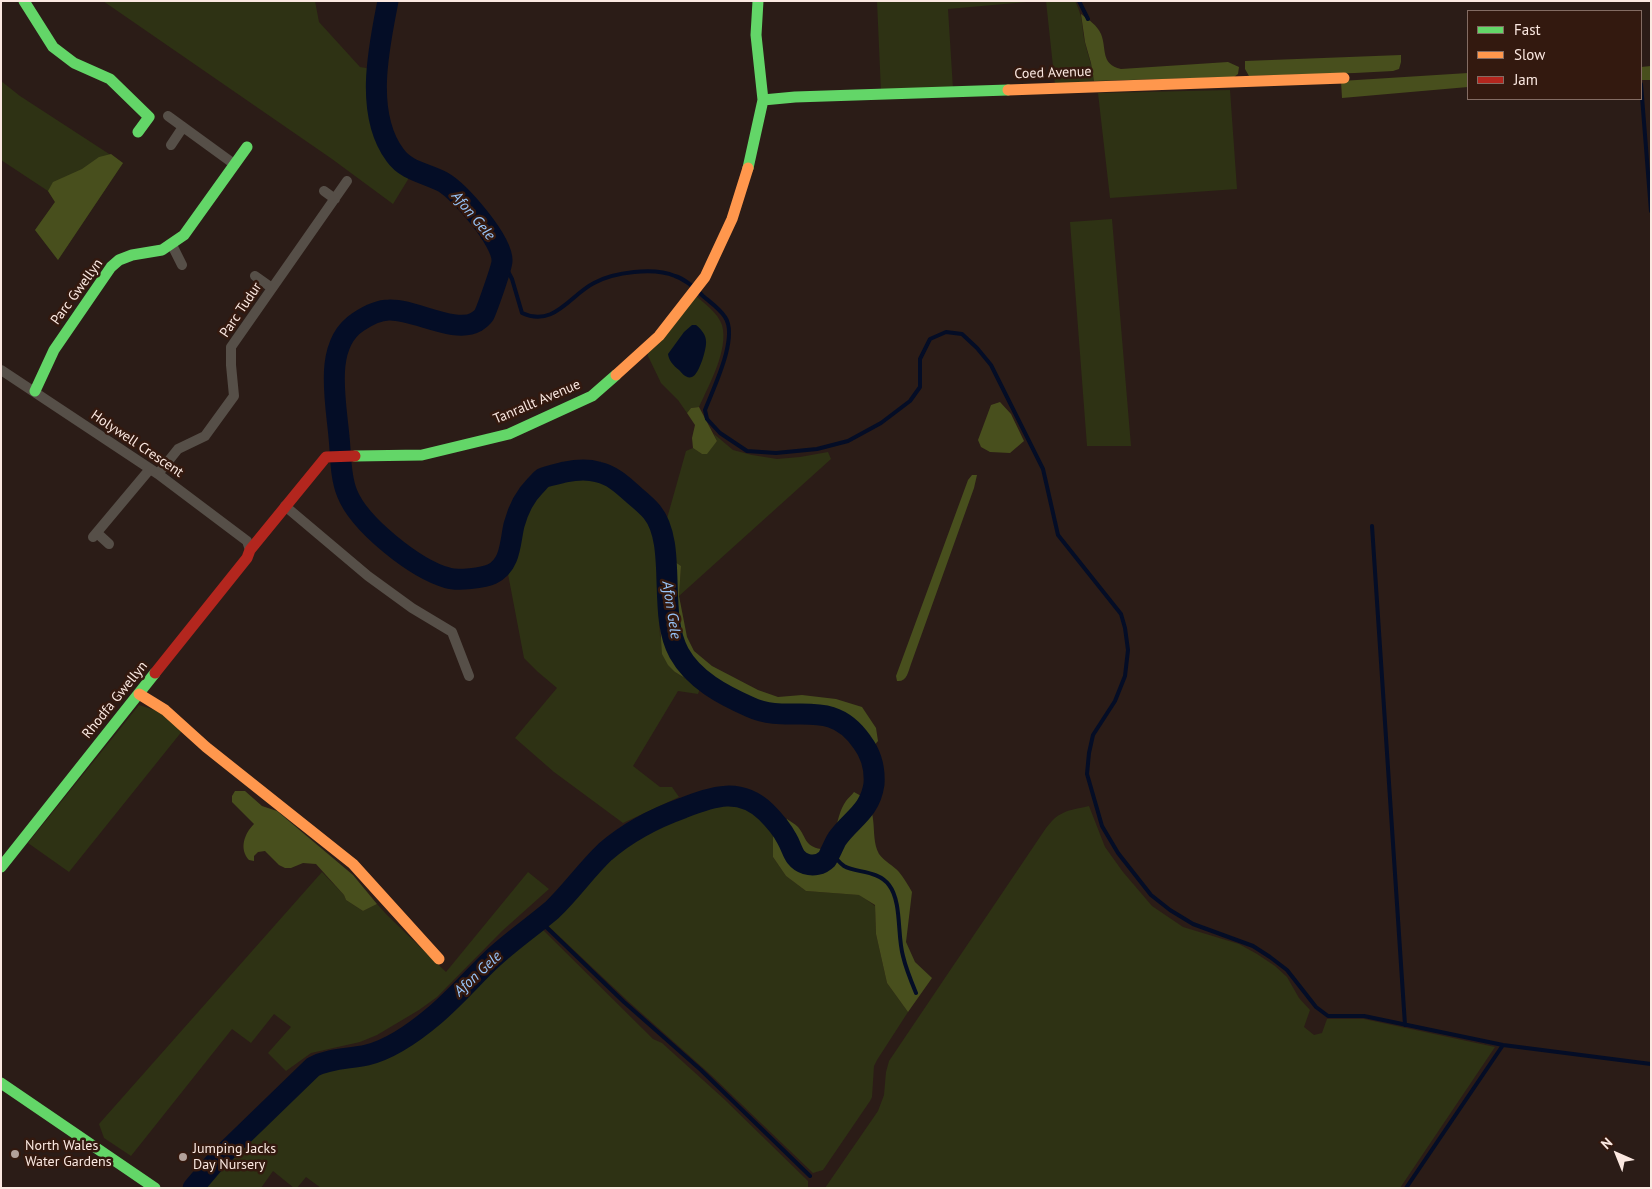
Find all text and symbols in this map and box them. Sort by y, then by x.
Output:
legend [1467,10,1642,100]
text: Fast [1514,20,1541,39]
text: Slow [1514,45,1545,64]
street label: Coed Avenue [1014,63,1092,83]
text: Jam [1514,70,1538,89]
water label: Afon Gele [447,188,499,244]
street label: Parc Gwellyn [47,256,107,328]
street label: Parc Tudur [216,279,266,341]
street label: Tanrallt Avenue [491,376,583,428]
street label: Holywell Crescent [88,407,186,481]
water label: Afon Gele [658,580,684,640]
street label: Rhodfa Gwellyn [79,658,151,742]
water label: Afon Gele [450,947,506,1001]
north arrow [1592,1129,1642,1179]
text: N [1597,1134,1616,1153]
place label: North Wales Water Gardens [25,1138,112,1170]
place label: Jumping Jacks Day Nursery [193,1141,276,1174]
marker: North Wales Water Gardens [9,1148,21,1160]
marker: Jumping Jacks Day Nursery [177,1151,189,1163]

